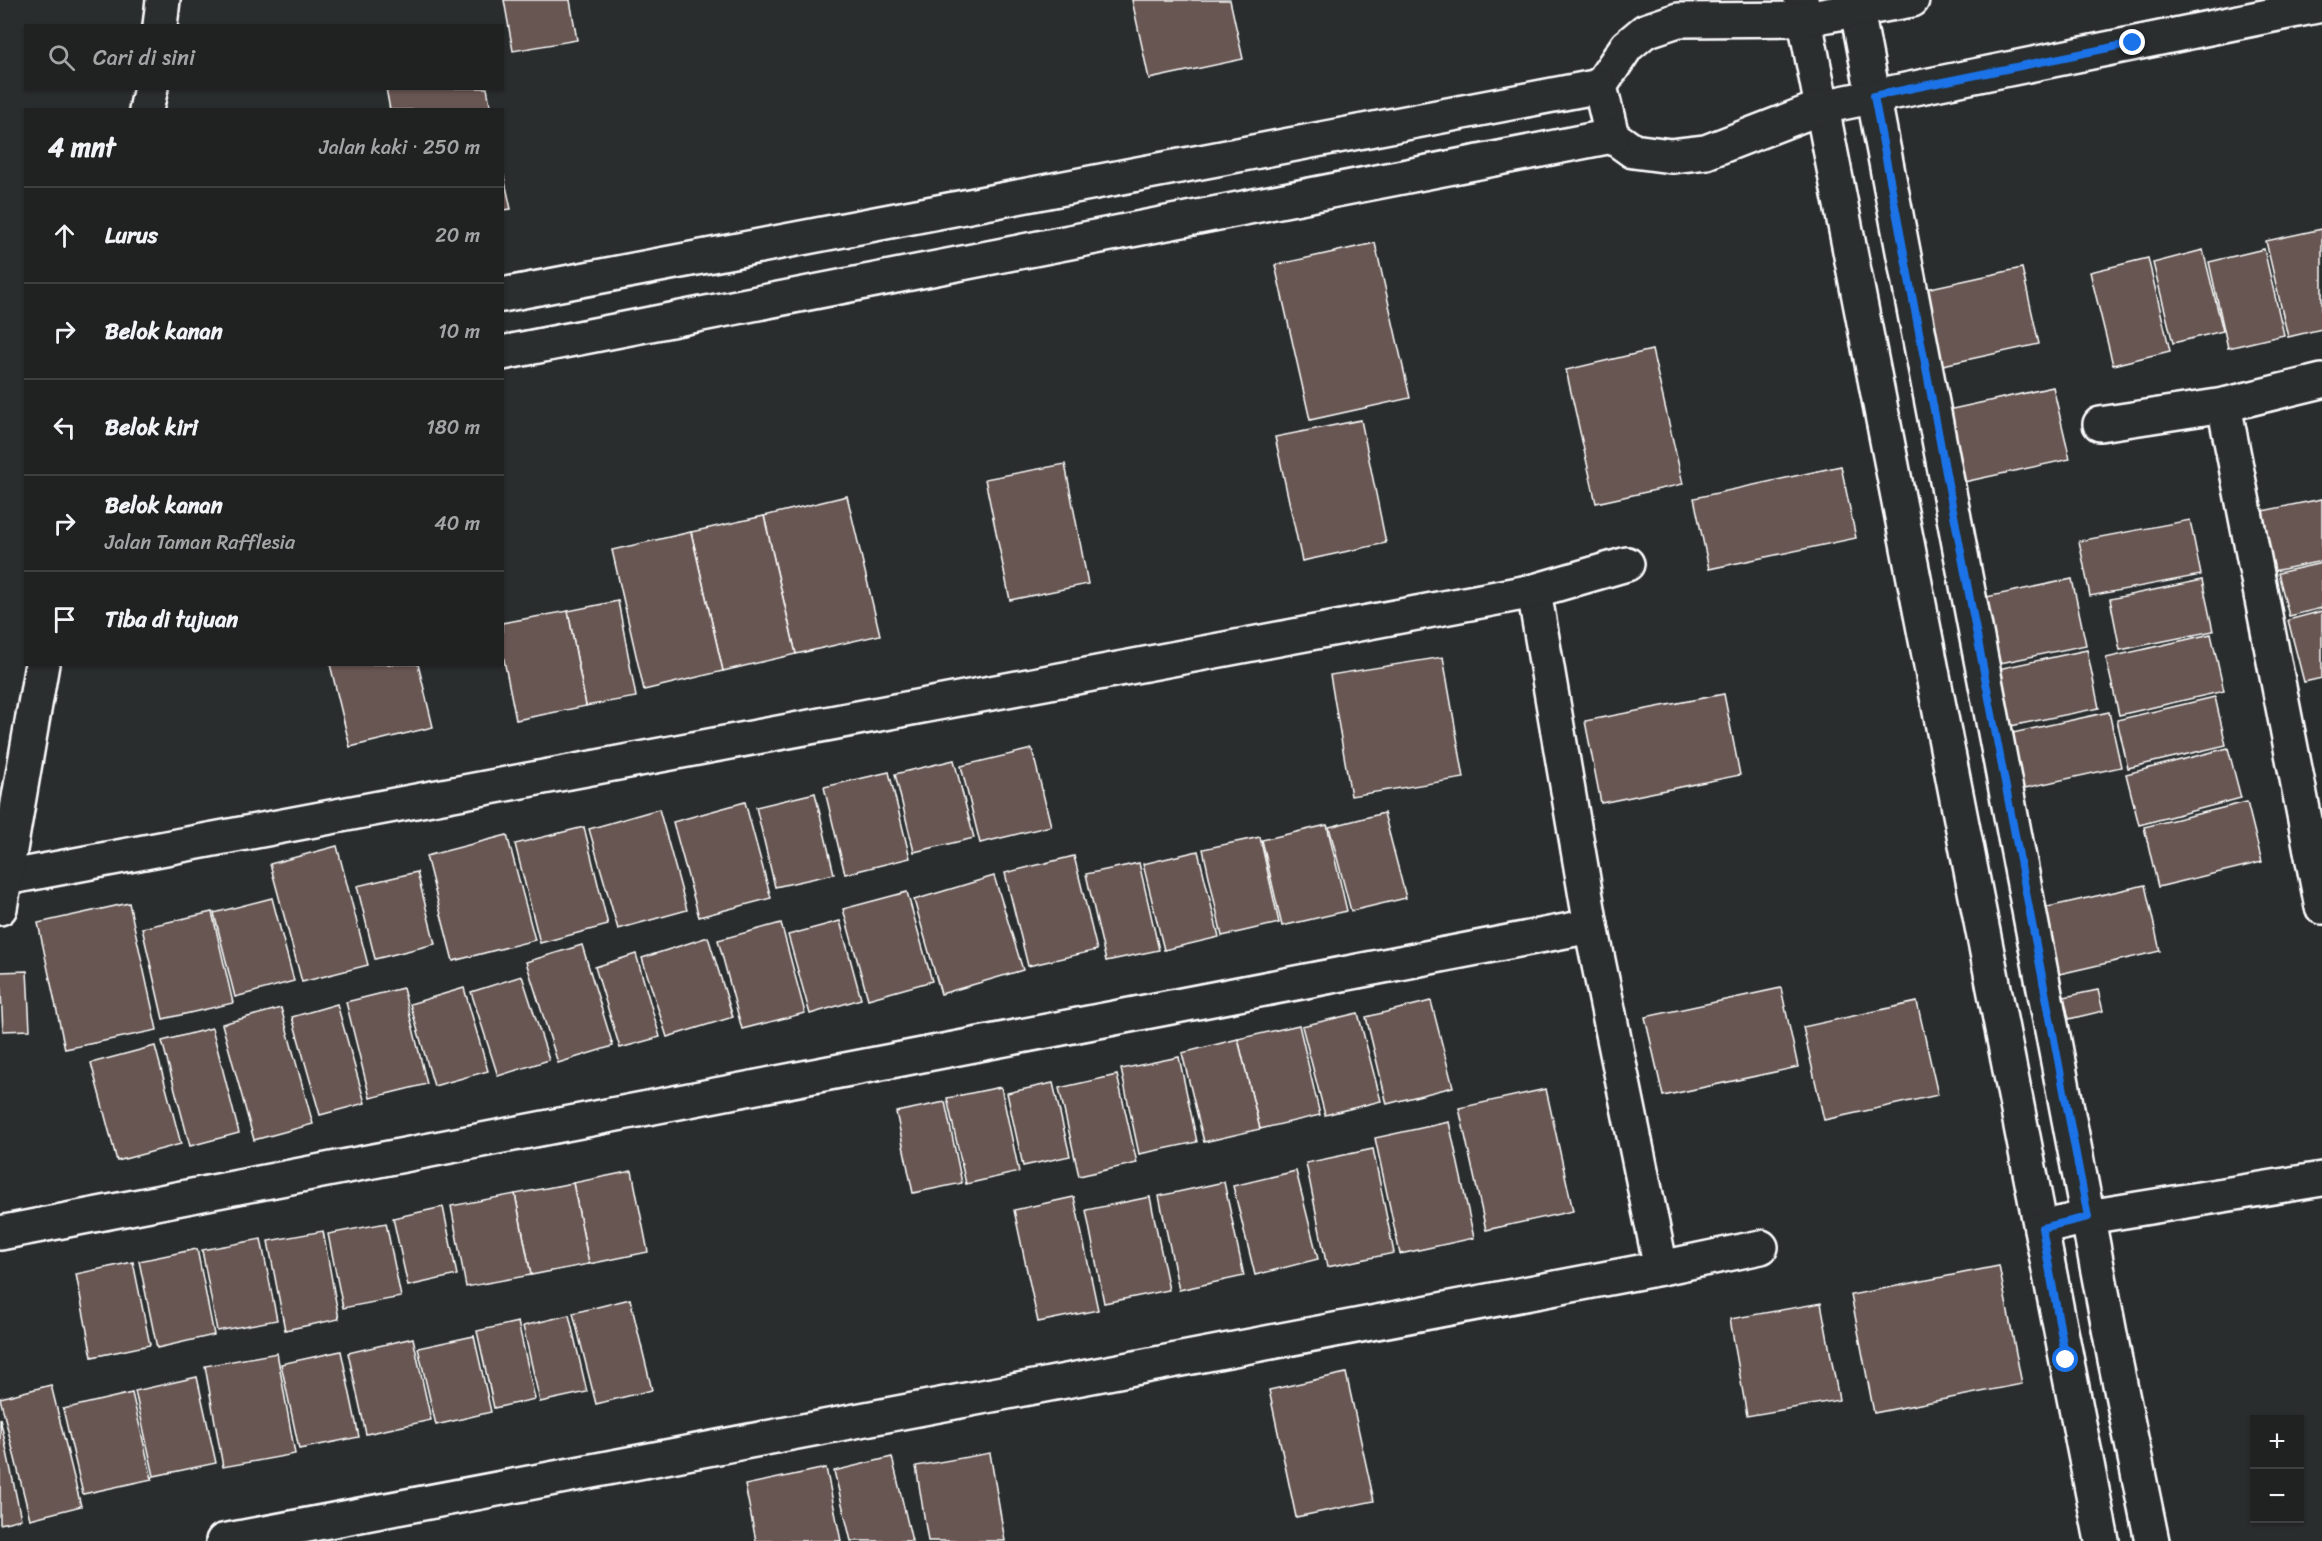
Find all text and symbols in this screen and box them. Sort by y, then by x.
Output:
search box [24,24,504,90]
route end [2119,29,2145,55]
text: Cari di sini [93,38,195,77]
icon: search [45,41,78,74]
text: 4 mnt [48,124,115,170]
text: Jalan kaki · 250 m [319,130,480,165]
text: Lurus [105,216,158,255]
text: 20 m [435,218,480,253]
icon: ahead [48,219,81,252]
text: Belok kanan [105,312,223,351]
text: 10 m [438,314,480,349]
icon: right [48,315,81,348]
text: Belok kiri [105,408,198,447]
text: 180 m [426,410,480,445]
icon: left [48,411,81,444]
text: Belok kanan [105,486,223,525]
text: 40 m [434,506,480,541]
icon: right [48,507,81,540]
text: Jalan Taman Rafflesia [105,525,295,560]
text: Tiba di tujuan [105,600,238,639]
icon: arrive [48,603,81,636]
route start [2052,1346,2078,1372]
map controls [2250,1415,2304,1523]
button: + [2250,1415,2304,1469]
button: − [2250,1469,2304,1523]

